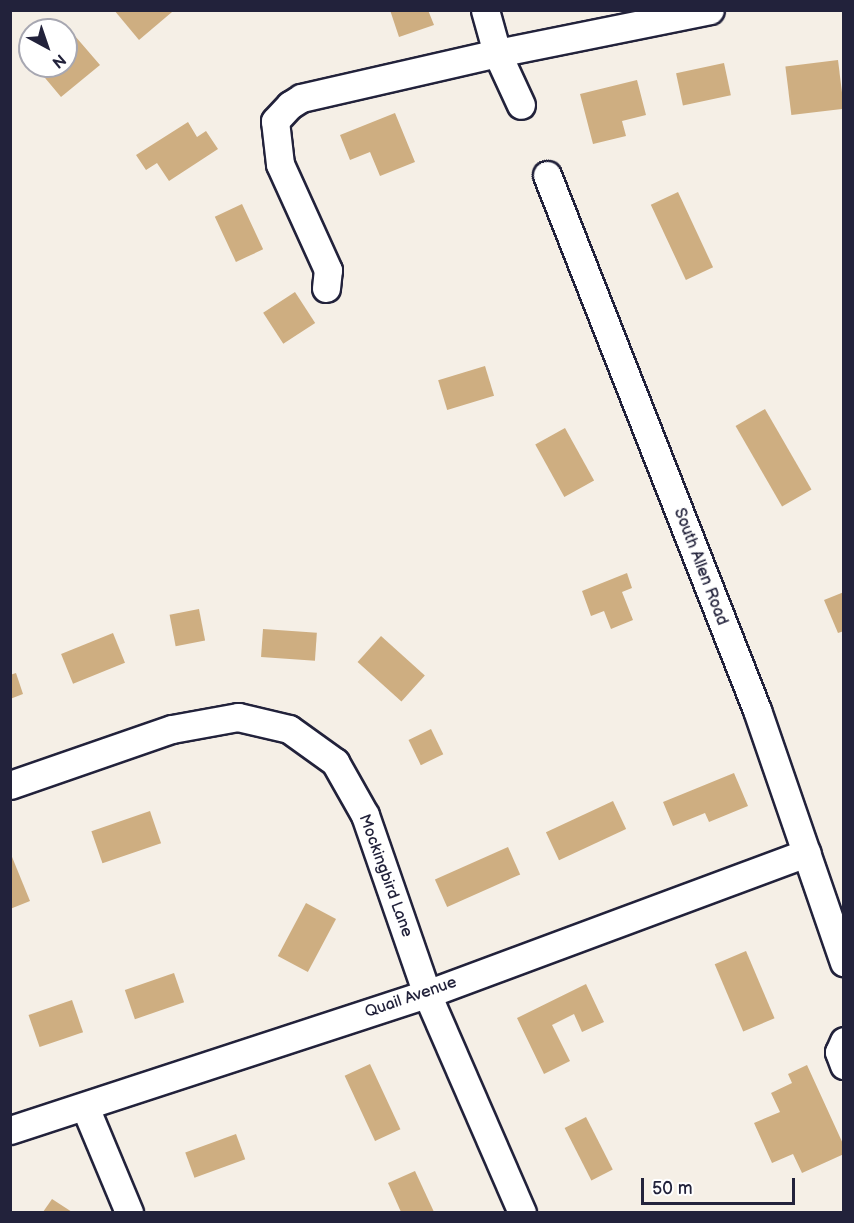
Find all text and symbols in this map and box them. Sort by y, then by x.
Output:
north arrow [18,18,78,78]
text: N [48,49,69,72]
street label: South Allen Road [669,506,731,628]
street label: Mockingbird Lane [354,812,416,940]
street label: Quail Avenue [363,973,459,1023]
scale bar [644,1166,798,1204]
text: 50 m [652,1178,693,1199]

